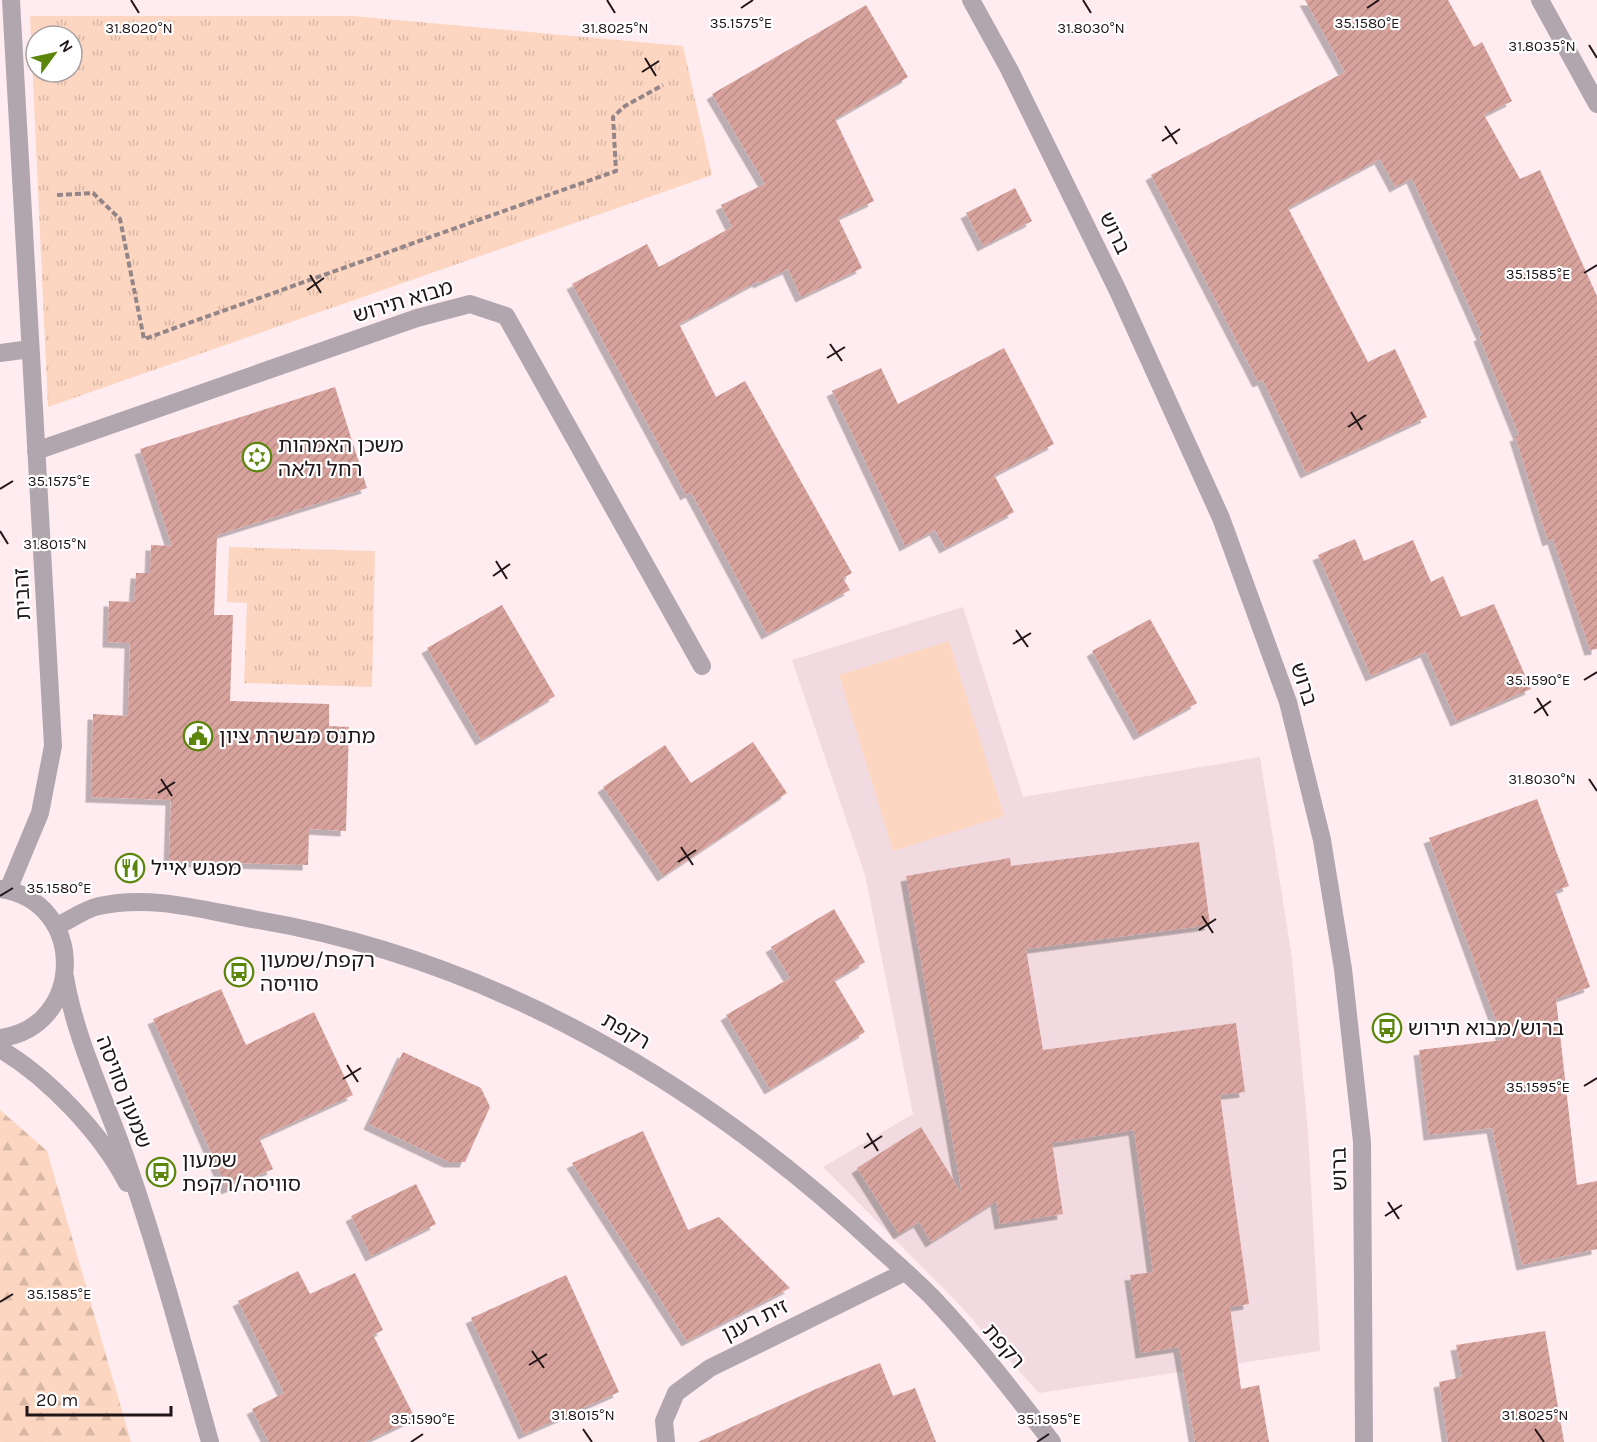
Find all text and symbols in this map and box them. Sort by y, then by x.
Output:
text: 35.1575°E [710,14,772,32]
text: 35.1580°E [1334,14,1400,32]
text: 31.8020°N [105,19,173,37]
text: 31.8025°N [581,19,649,37]
text: 31.8030°N [1057,19,1125,37]
north arrow [24,24,84,84]
text: N [55,36,77,56]
text: 31.8035°N [1508,37,1576,55]
street label: ברוש [1095,208,1135,258]
text: 35.1585°E [1506,265,1570,283]
street label: מבוא תירוש [350,274,456,328]
place label: משכן האמהות רחל ולאה [278,433,404,481]
synagogue icon: משכן האמהות רחל ולאה [241,441,273,473]
text: 35.1575°E [28,472,90,490]
text: 31.8015°N [23,535,87,553]
street label: זהבית [9,567,35,621]
street label: ברוש [1286,659,1322,709]
text: 35.1590°E [1506,671,1570,689]
public building icon: מתנס מבשרת ציון [182,720,214,752]
place label: מתנס מבשרת ציון [219,724,375,748]
text: 31.8030°N [1508,770,1576,788]
restaurant icon: מפגש אייל [114,852,146,884]
place label: מפגש אייל [151,856,241,880]
text: 35.1580°E [26,879,92,897]
place label: רקפת/שמעון סוויסה [260,948,375,996]
bus stop icon: רקפת/שמעון סוויסה [223,956,255,988]
street label: רקפת [598,1008,654,1054]
bus stop icon: ברוש/מבוא תירוש [1371,1012,1403,1044]
place label: ברוש/מבוא תירוש [1408,1016,1564,1040]
street label: שמעון סוויסה [92,1032,156,1152]
text: 35.1595°E [1506,1078,1570,1096]
street label: ברוש [1327,1147,1351,1191]
place label: שמעון סוויסה/רקפת [182,1148,301,1196]
bus stop icon: שמעון סוויסה/רקפת [145,1156,177,1188]
text: 35.1585°E [27,1285,91,1303]
street label: זית רענן [718,1294,792,1346]
street label: רקפת [978,1319,1030,1373]
scale bar [27,1379,171,1417]
text: 20 m [36,1389,78,1411]
text: 31.8015°N [551,1406,615,1424]
text: 31.8025°N [1501,1406,1569,1424]
text: 35.1590°E [391,1410,455,1428]
text: 35.1595°E [1017,1410,1081,1428]

